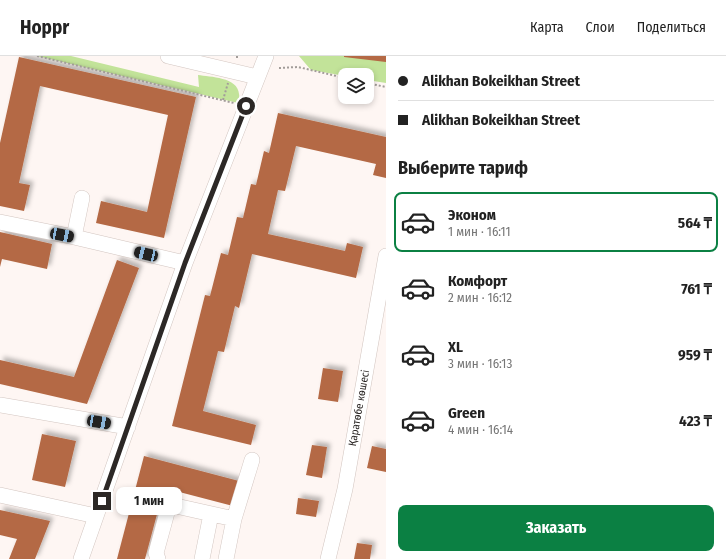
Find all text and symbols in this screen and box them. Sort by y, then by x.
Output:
text: Hoppr [20,16,69,39]
text: Карта [530,19,564,36]
text: Слои [586,19,615,36]
text: Поделиться [637,19,706,36]
map controls [338,68,374,104]
button: layers [338,68,374,104]
text: Alikhan Bokeikhan Street [422,72,580,90]
route start [237,97,255,115]
text: Alikhan Bokeikhan Street [422,111,580,129]
text: Выберите тариф [398,157,528,179]
icon: car [400,204,436,240]
text: Эконом [448,206,496,224]
text: 564 ₸ [678,214,712,232]
text: 1 мин · 16:11 [448,224,511,239]
car [49,227,75,243]
car [133,245,159,263]
icon: car [400,270,436,306]
text: Комфорт [448,272,507,290]
text: 761 ₸ [681,280,712,298]
text: 2 мин · 16:12 [448,290,512,305]
icon: car [400,336,436,372]
text: XL [448,338,463,356]
text: 959 ₸ [678,346,712,364]
text: 3 мин · 16:13 [448,356,512,371]
street label: Қаратөбе көшесі [346,368,372,447]
icon: car [400,402,436,438]
text: Green [448,404,485,422]
text: 423 ₸ [679,412,712,430]
car [86,414,112,430]
text: 4 мин · 16:14 [448,422,513,437]
callout: 1 мин [116,487,182,515]
route end [93,492,111,510]
text: 1 мин [134,493,164,508]
button: Заказать [398,505,714,551]

